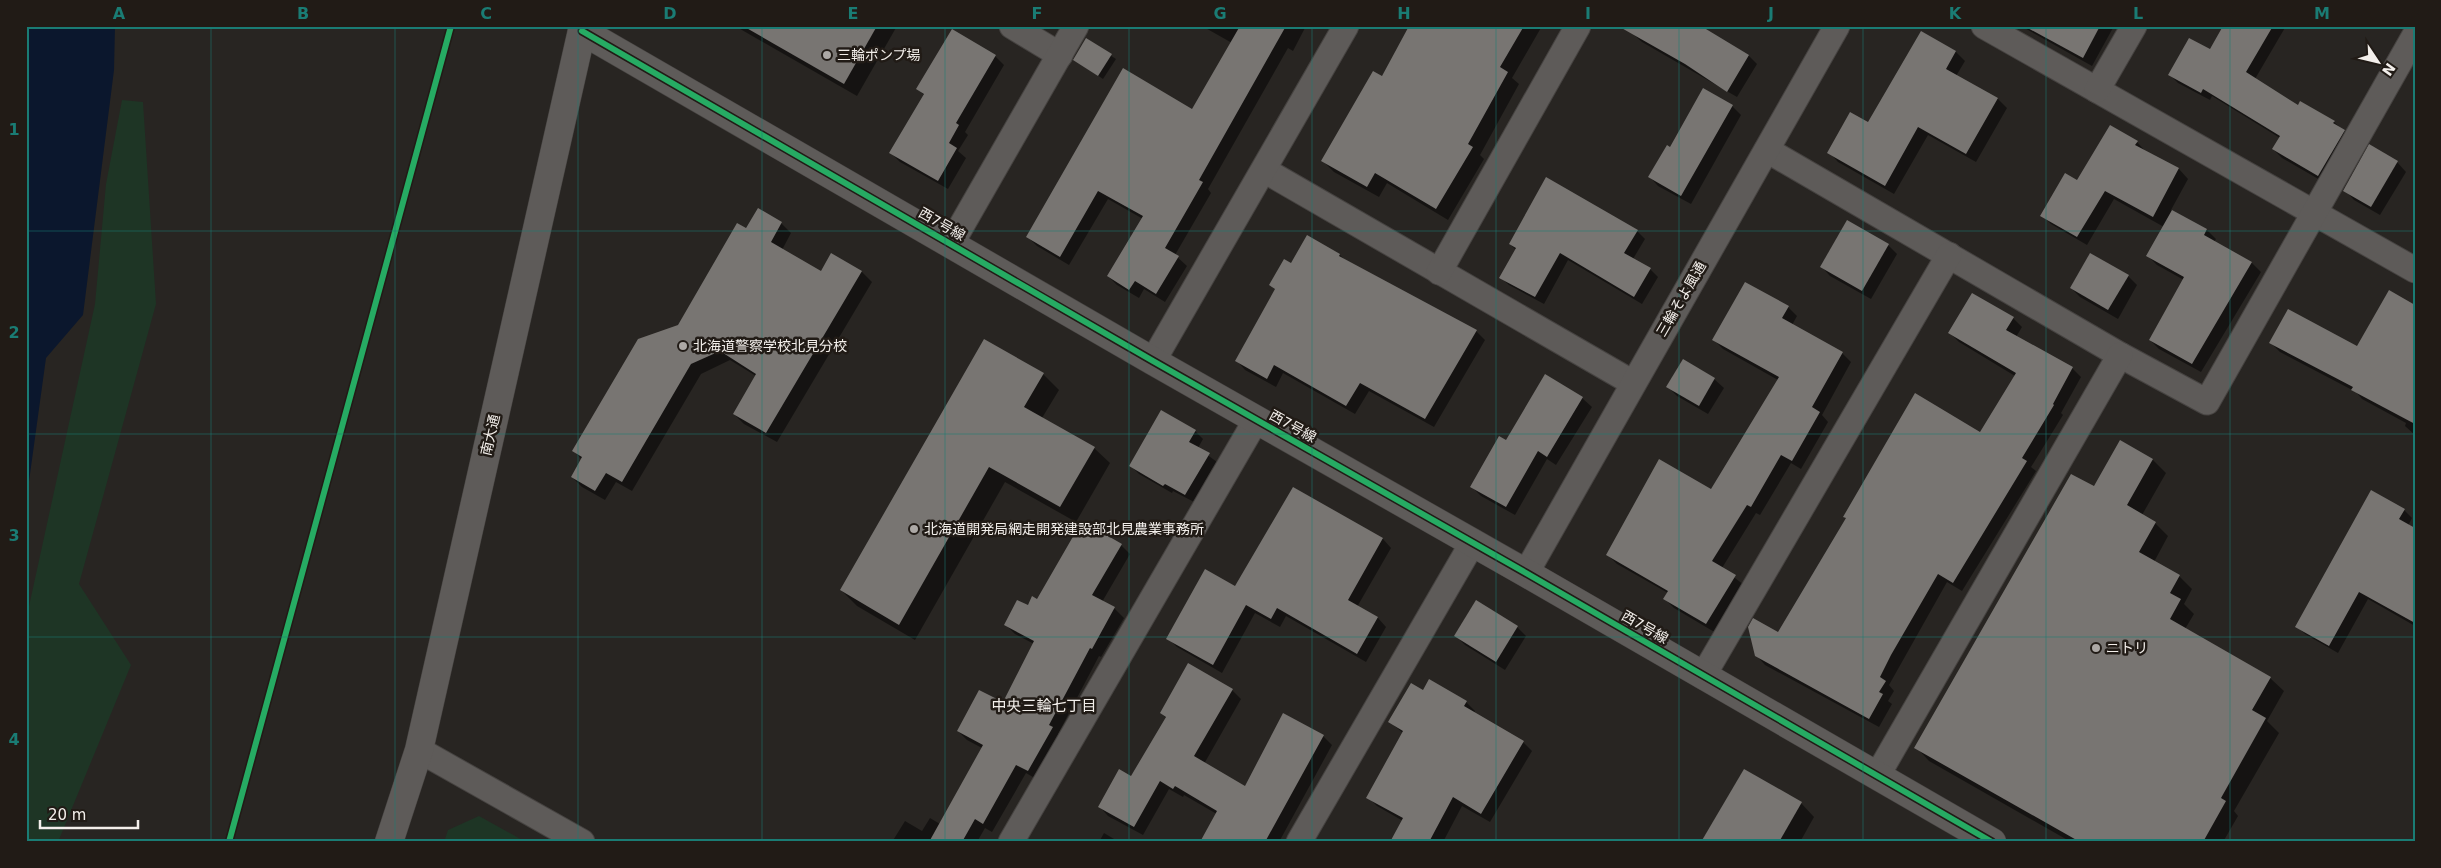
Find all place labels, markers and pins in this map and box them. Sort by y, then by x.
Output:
place label: 三輪ポンプ場 [837,47,921,63]
marker: 三輪ポンプ場 [821,49,833,61]
place label: 北海道警察学校北見分校 [693,338,847,354]
marker: 北海道警察学校北見分校 [677,340,689,352]
place label: 北海道開発局網走開発建設部北見農業事務所 [924,521,1204,537]
marker: 北海道開発局網走開発建設部北見農業事務所 [908,523,920,535]
place label: ニトリ [2106,640,2148,656]
marker: ニトリ [2090,642,2102,654]

